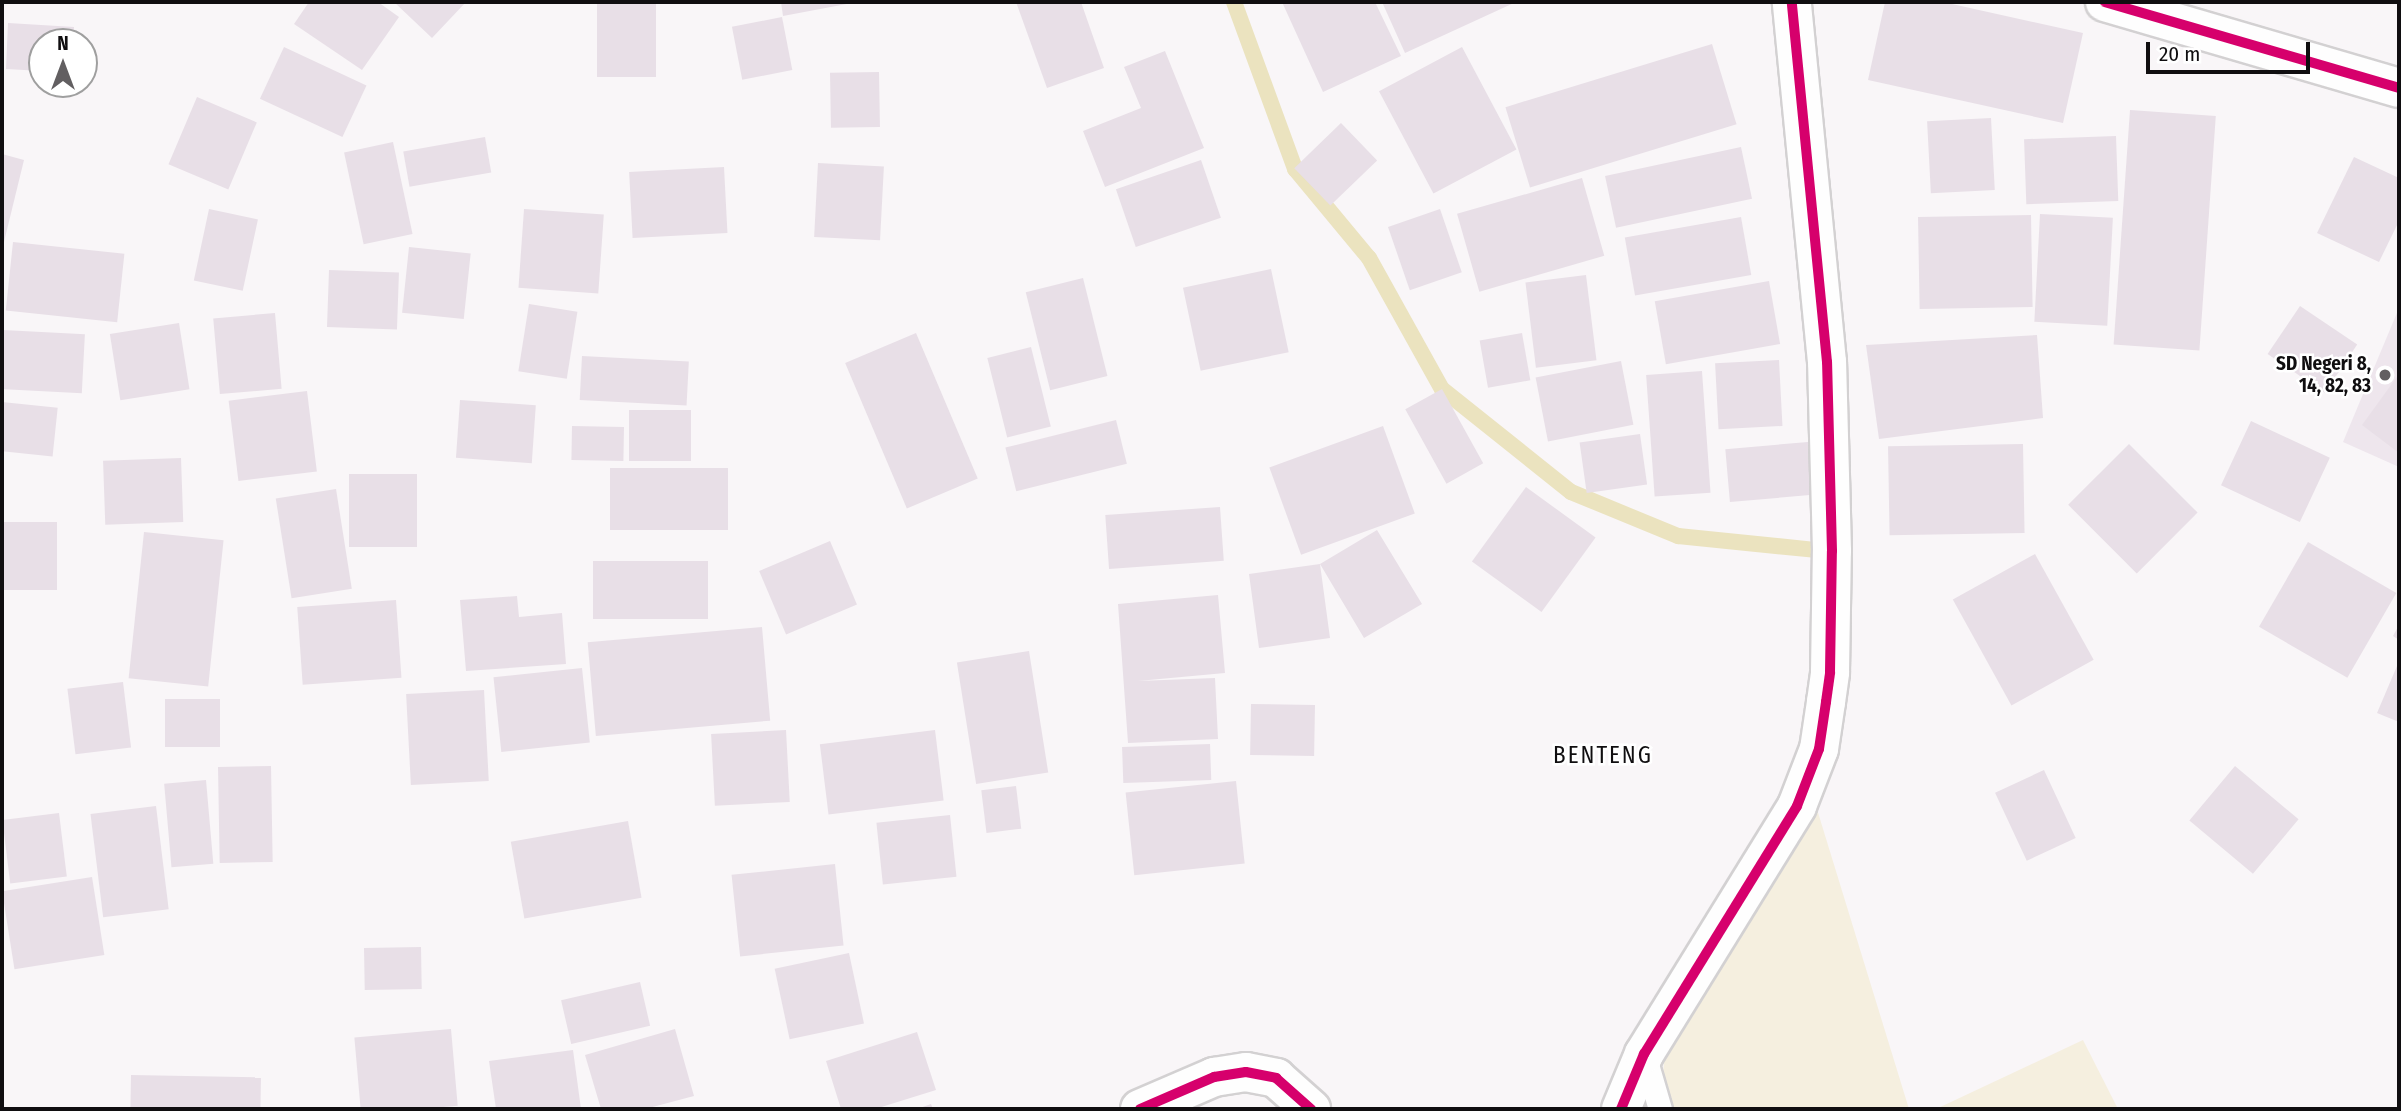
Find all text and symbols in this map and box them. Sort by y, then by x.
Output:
north arrow [28,28,98,98]
scale bar [2149,28,2314,72]
text: N [57,32,69,55]
text: 20 m [2159,41,2200,67]
place label: SD Negeri 8, 14, 82, 83 [2276,353,2371,397]
marker: SD Negeri 8, 14, 82, 83 [2377,367,2393,383]
district label: BENTENG [1554,741,1652,769]

